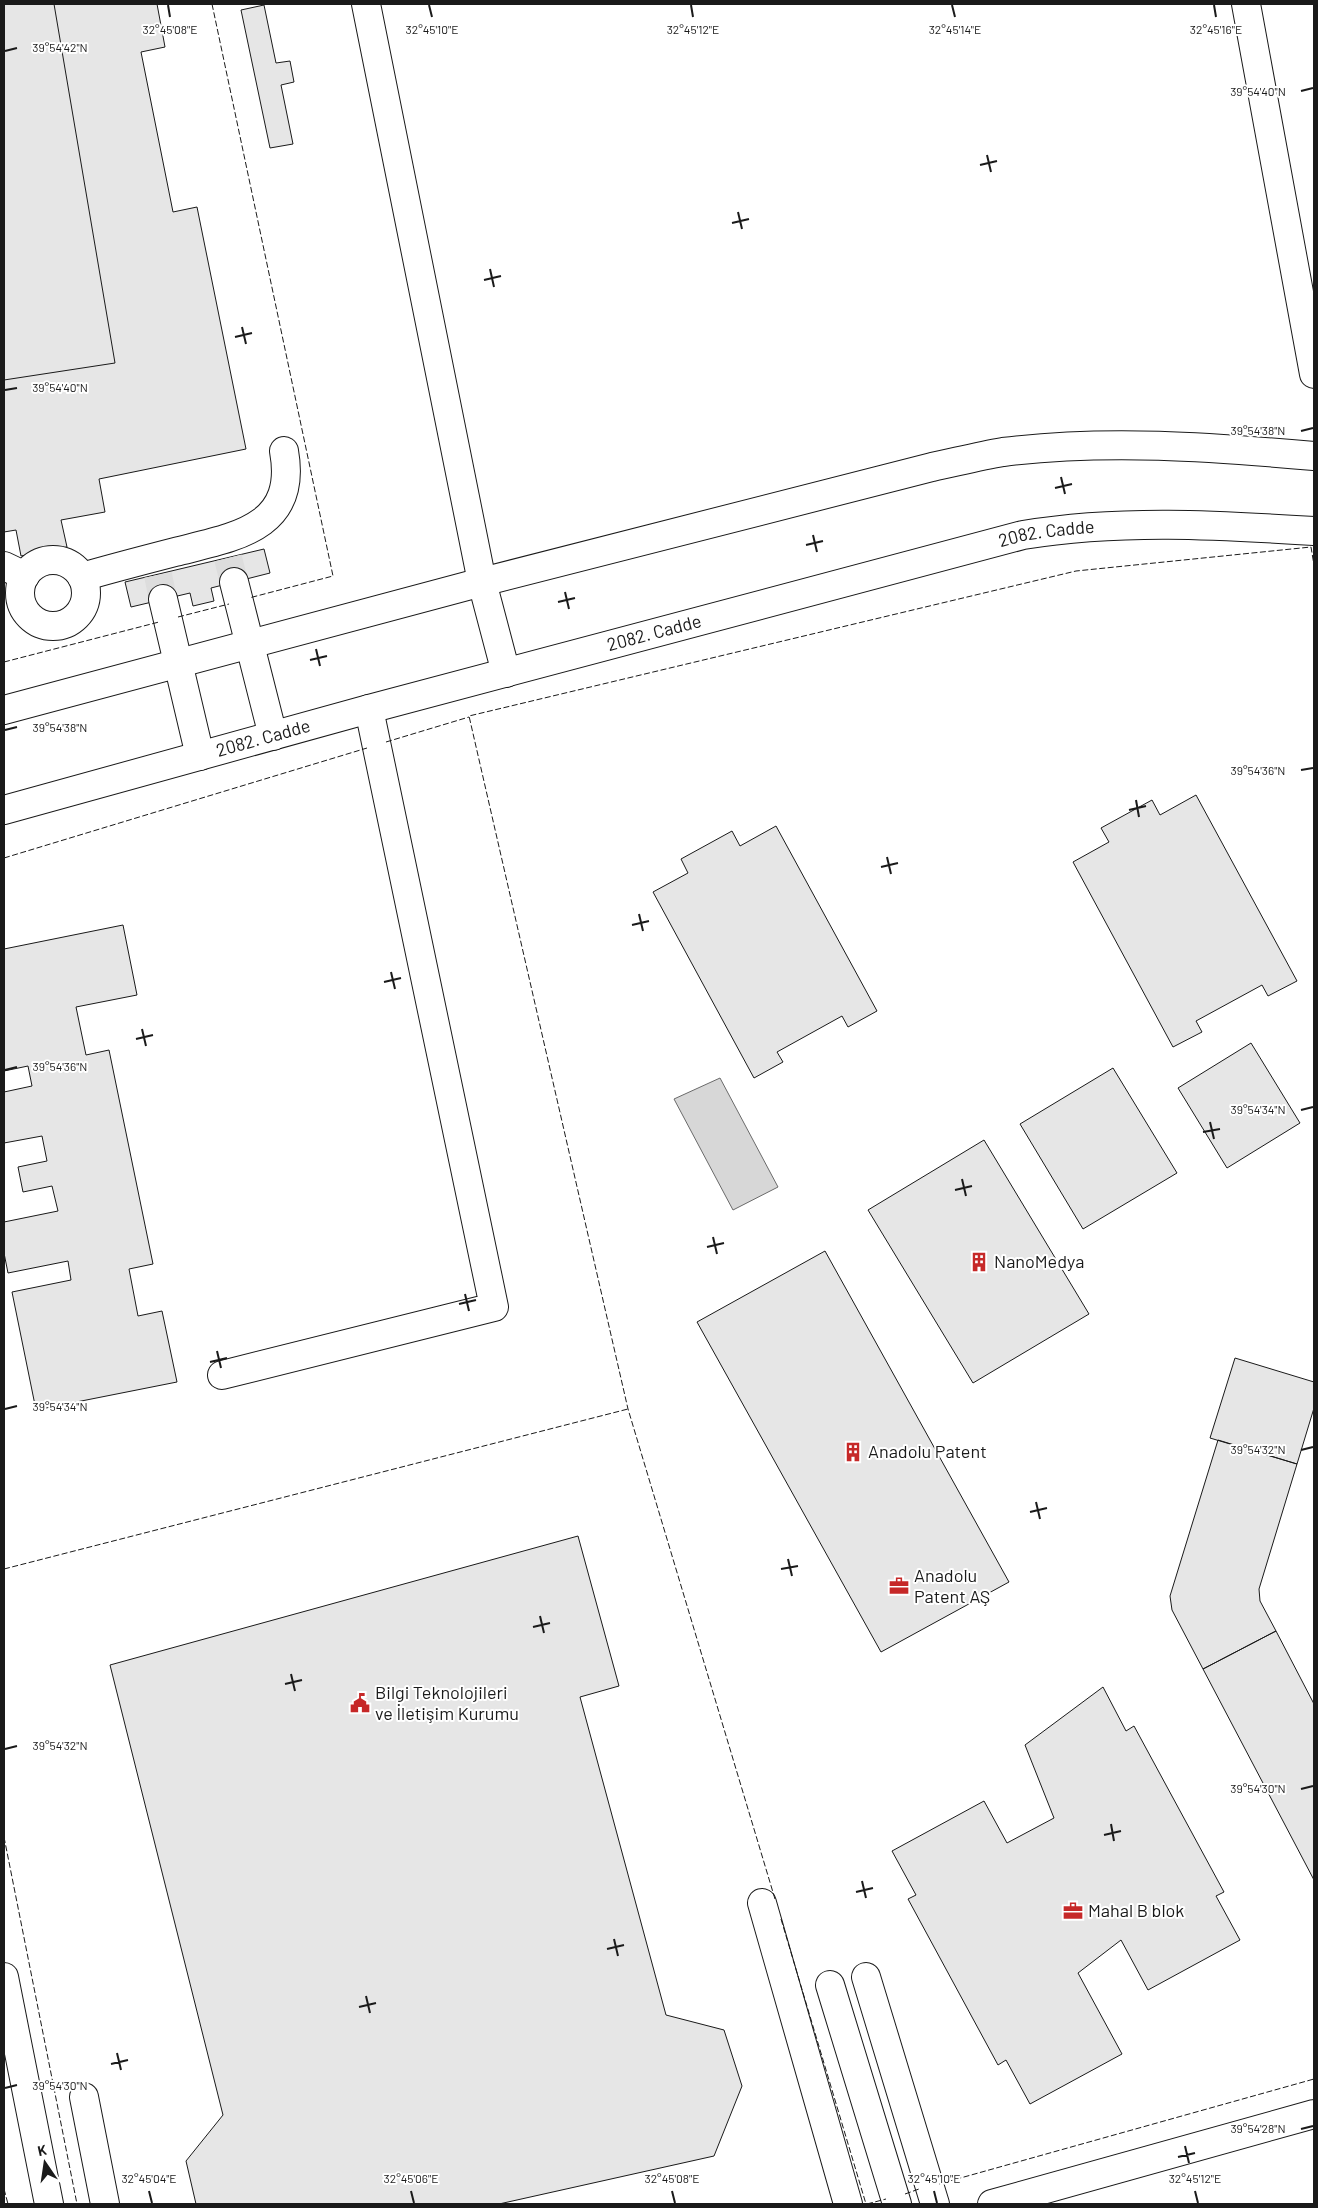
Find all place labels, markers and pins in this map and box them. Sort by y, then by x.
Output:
place label: NanoMedya [994,1250,1084,1272]
building icon: NanoMedya [968,1251,990,1273]
place label: Anadolu Patent [868,1440,987,1462]
building icon: Anadolu Patent [842,1441,864,1463]
place label: Anadolu Patent AŞ [914,1564,990,1607]
office icon: Anadolu Patent AŞ [888,1575,910,1597]
place label: Bilgi Teknolojileri ve İletişim Kurumu [375,1681,519,1724]
public building icon: Bilgi Teknolojileri ve İletişim Kurumu [349,1692,371,1714]
place label: Mahal B blok [1088,1899,1184,1921]
office icon: Mahal B blok [1062,1900,1084,1922]

